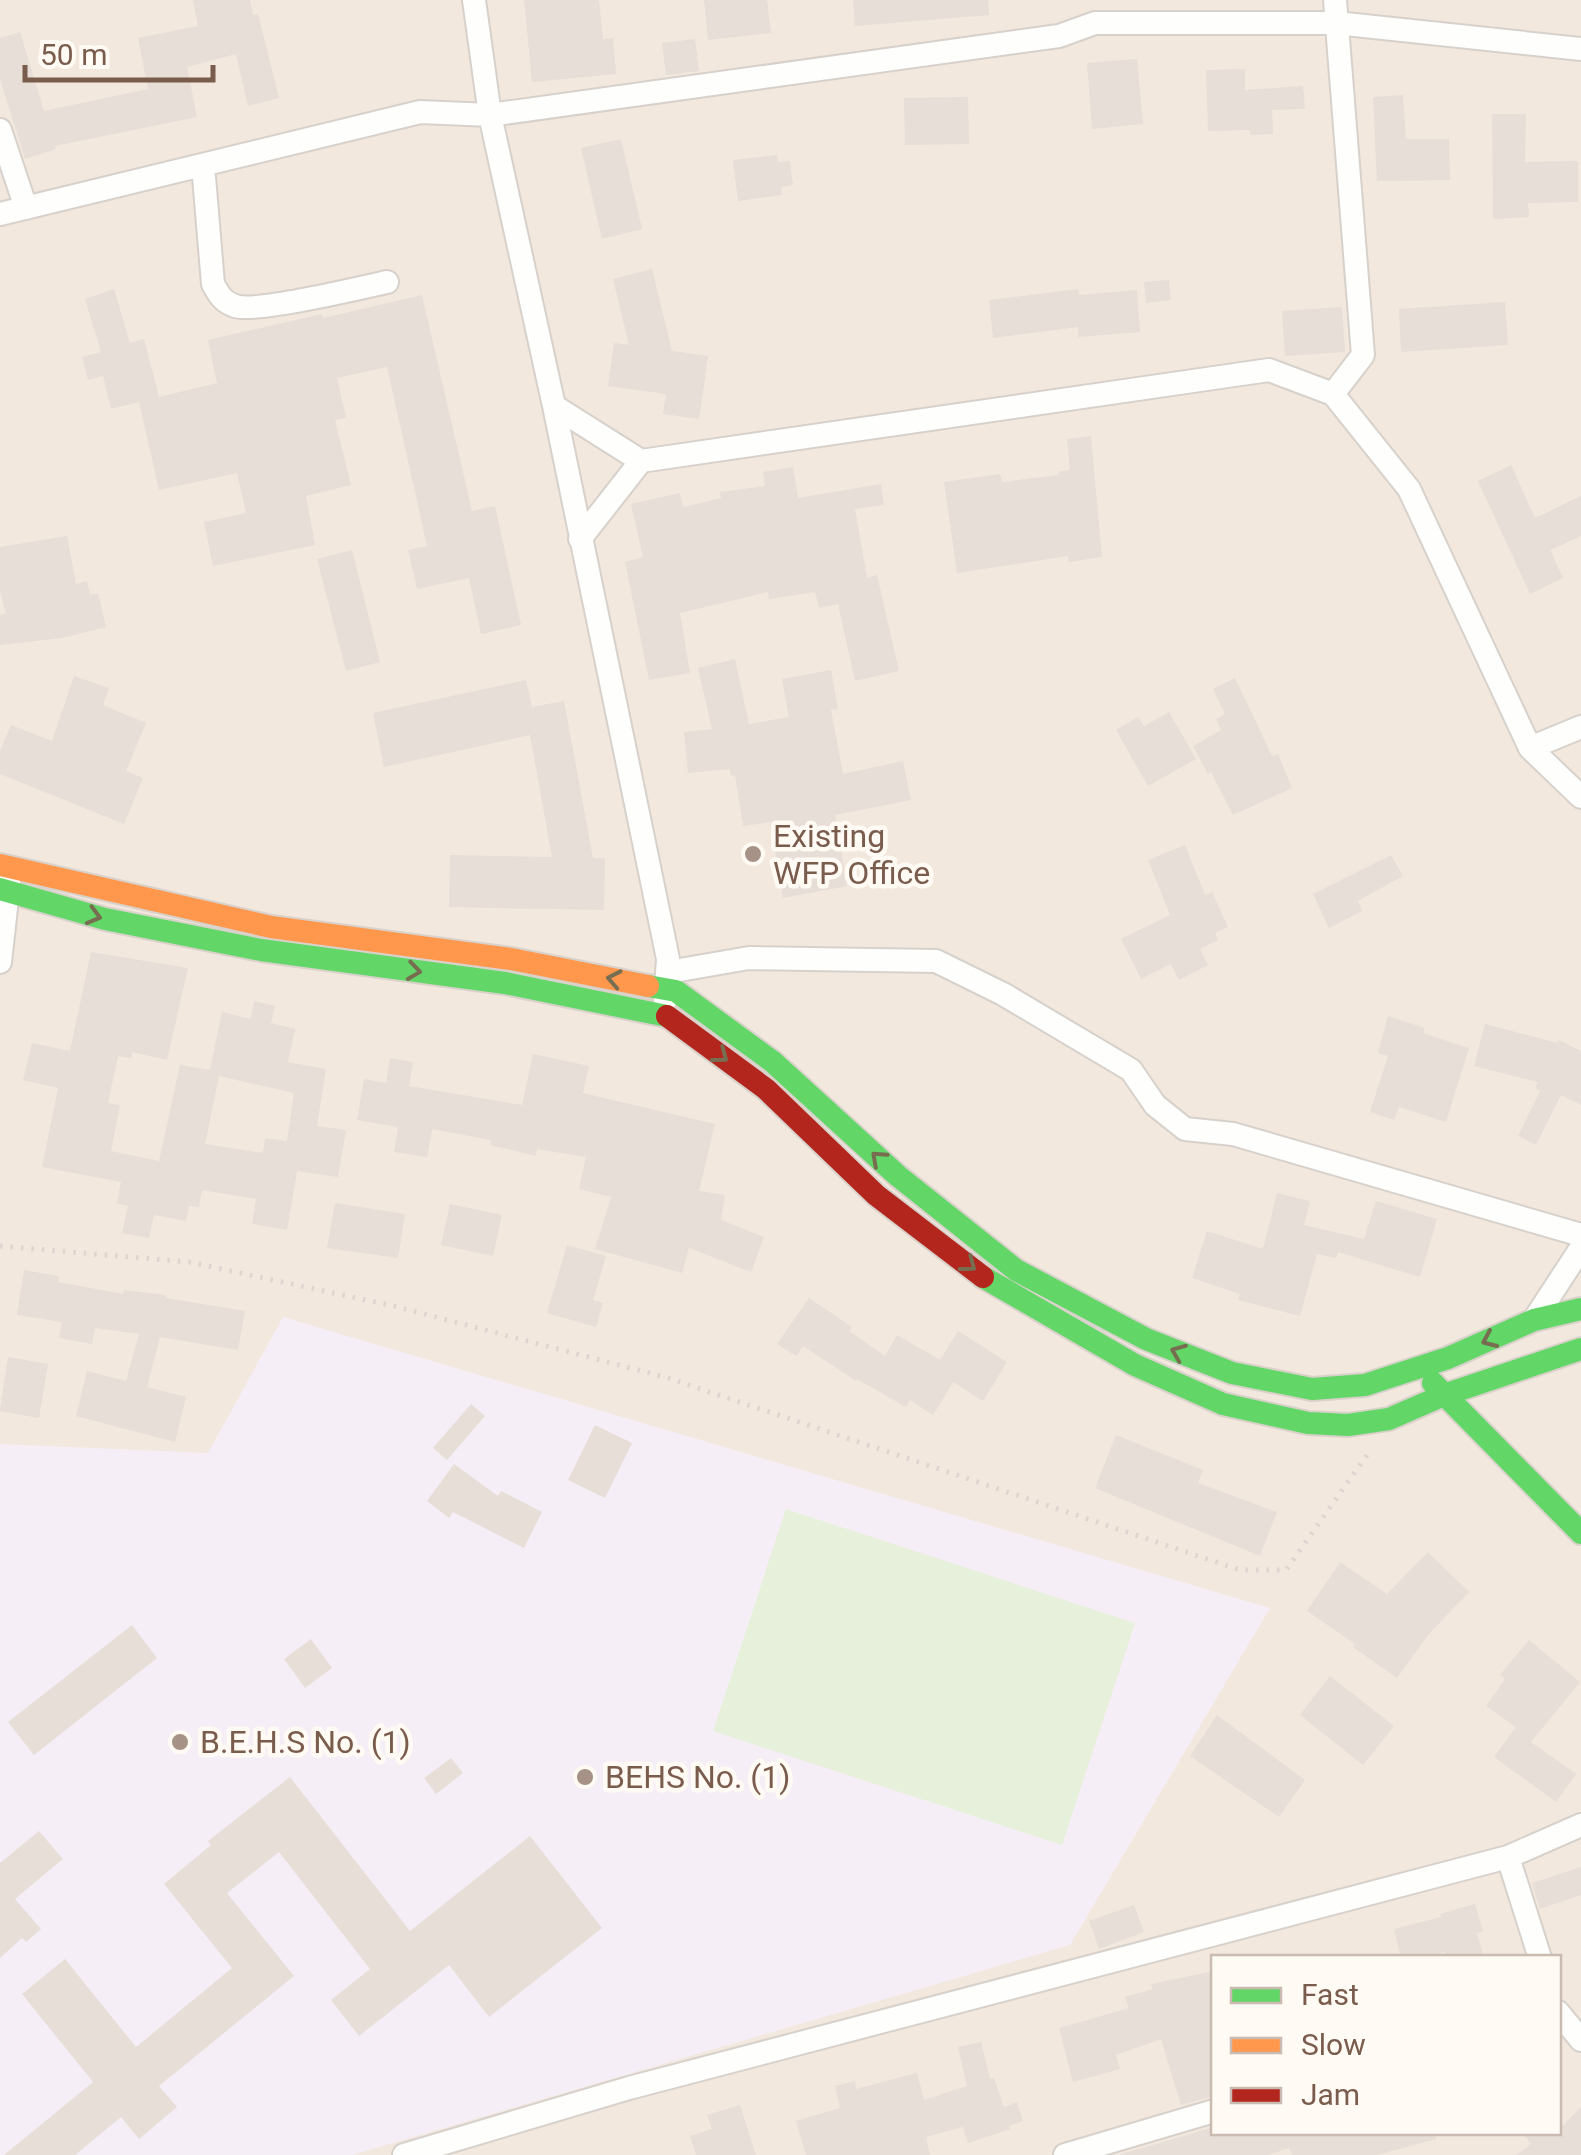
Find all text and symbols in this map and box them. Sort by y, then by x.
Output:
scale bar [25,20,212,82]
text: 50 m [40,37,107,72]
place label: Existing WFP Office [773,817,930,892]
marker: Existing WFP Office [742,843,764,865]
one-way arrow [85,904,102,925]
one-way arrow [406,959,422,980]
one-way arrow [606,969,623,990]
one-way arrow [710,1044,728,1061]
one-way arrow [871,1151,890,1169]
one-way arrow [958,1254,976,1271]
one-way arrow [1481,1328,1499,1348]
one-way arrow [1171,1343,1188,1363]
place label: B.E.H.S No. (1) [200,1723,411,1761]
marker: B.E.H.S No. (1) [169,1731,191,1753]
place label: BEHS No. (1) [605,1758,790,1796]
marker: BEHS No. (1) [574,1766,596,1788]
legend [1211,1955,1561,2135]
text: Fast [1301,1977,1359,2012]
text: Slow [1301,2027,1366,2062]
text: Jam [1301,2077,1360,2112]

